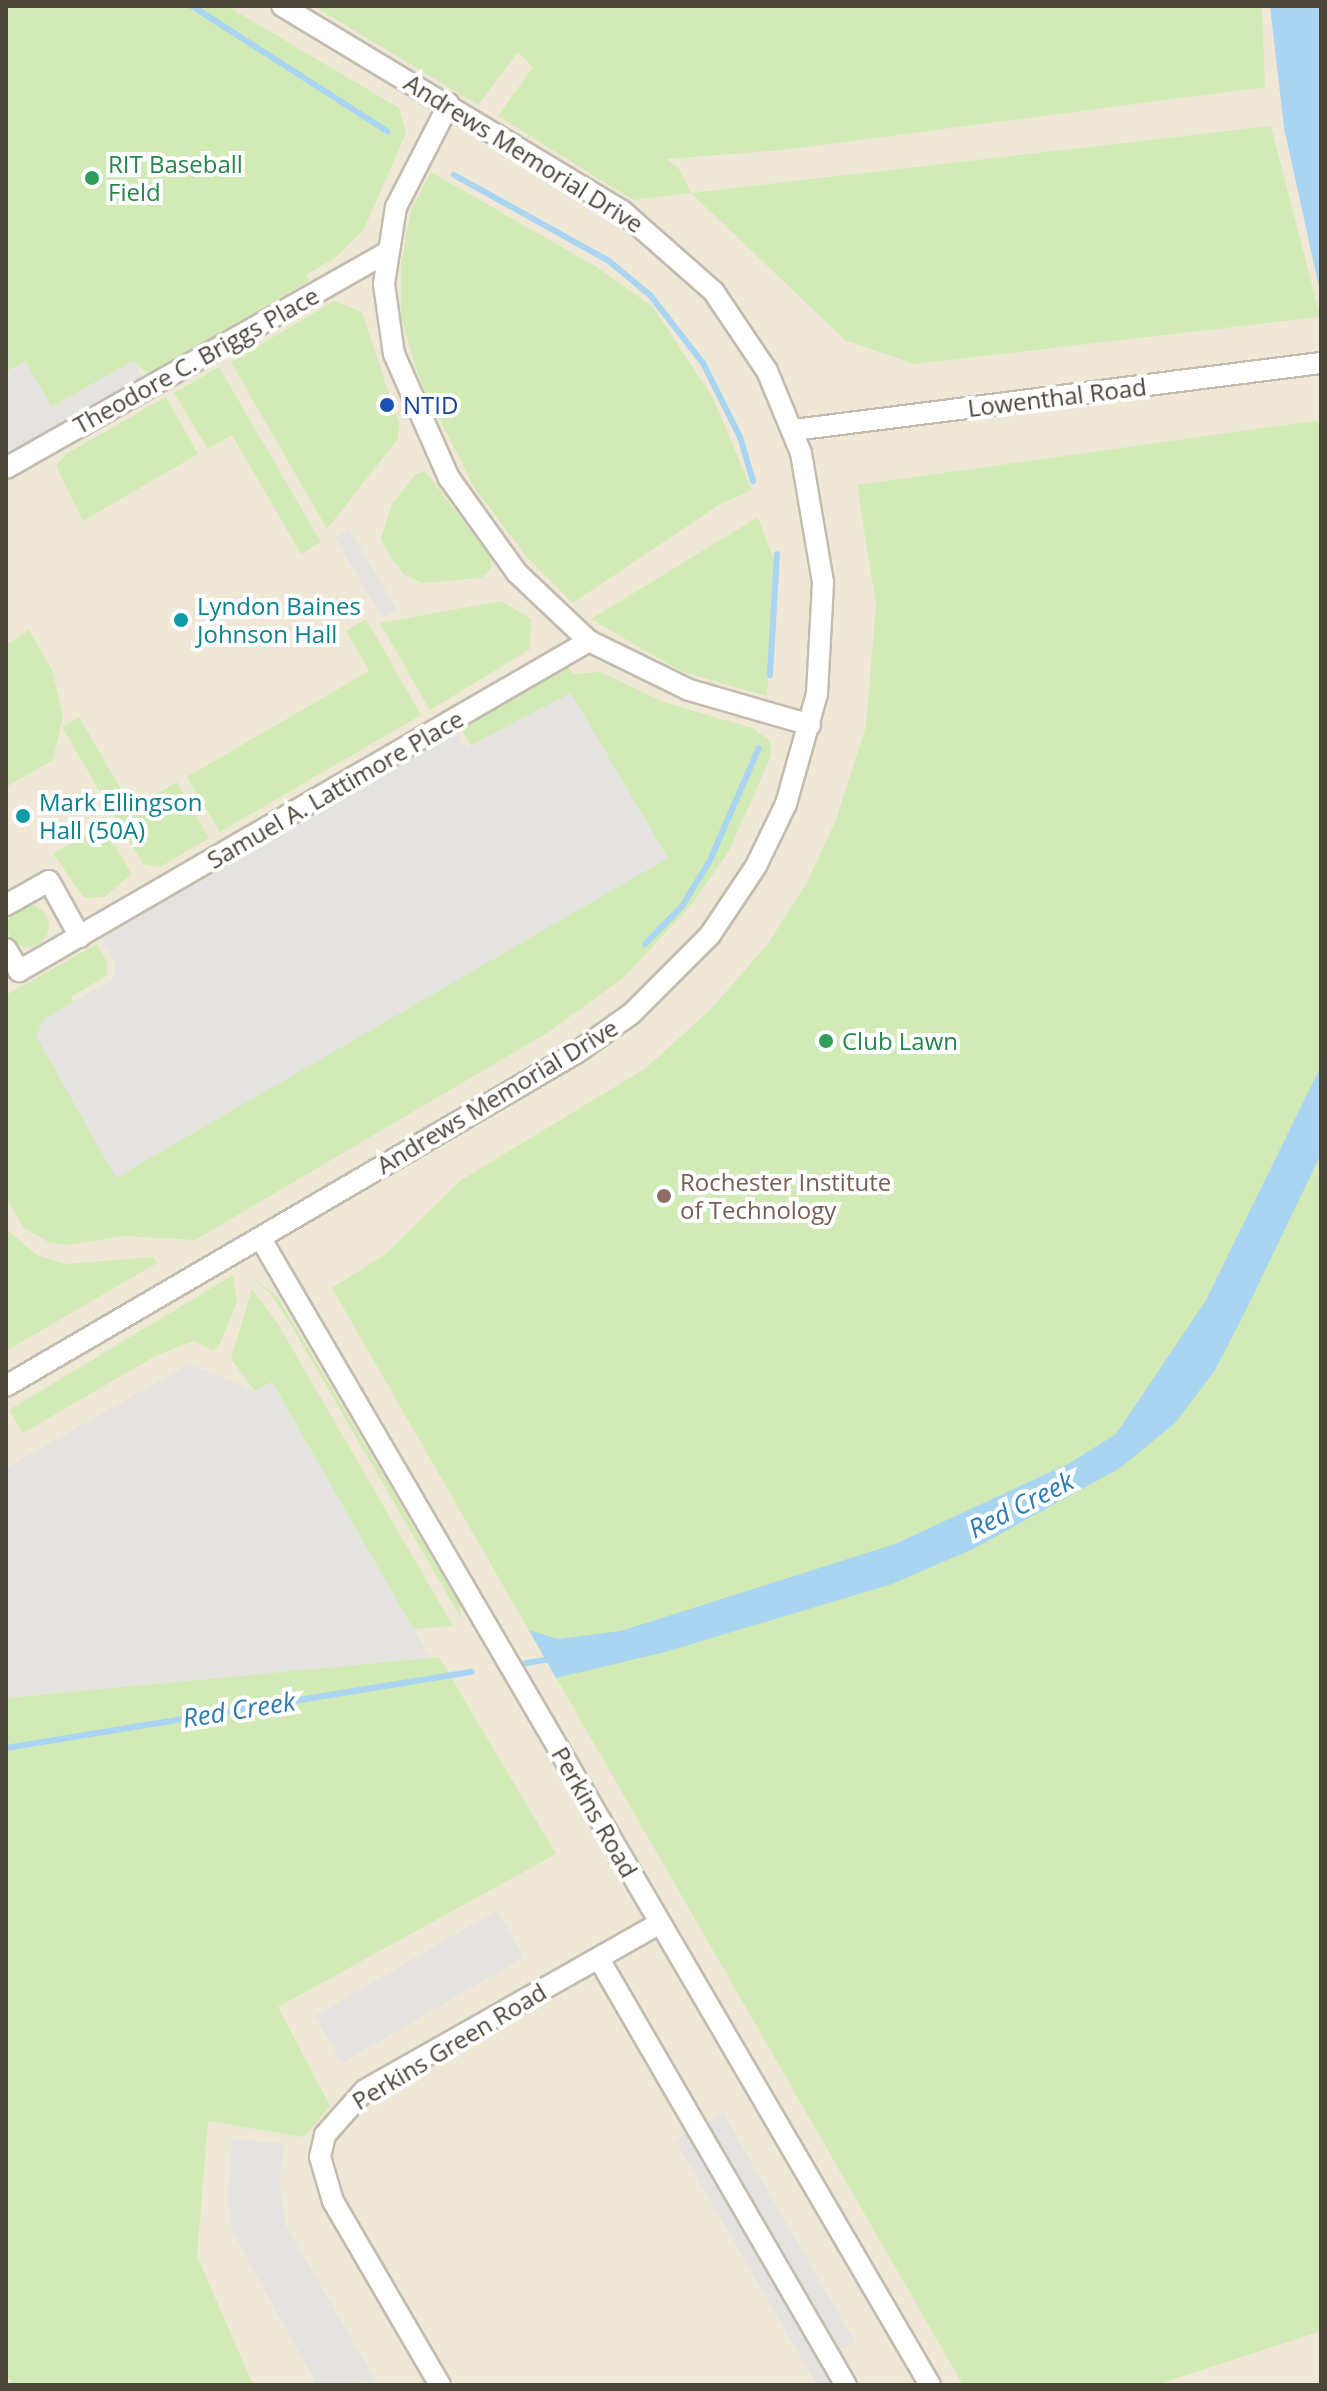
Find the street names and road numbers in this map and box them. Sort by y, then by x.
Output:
street label: Andrews Memorial Drive [399,68,649,238]
street label: Theodore C. Briggs Place [68,280,324,440]
street label: Lowenthal Road [966,372,1148,422]
street label: Samuel A. Lattimore Place [202,704,468,874]
street label: Andrews Memorial Drive [371,1013,623,1179]
street label: Perkins Road [546,1742,644,1882]
street label: Perkins Green Road [347,1977,551,2115]

